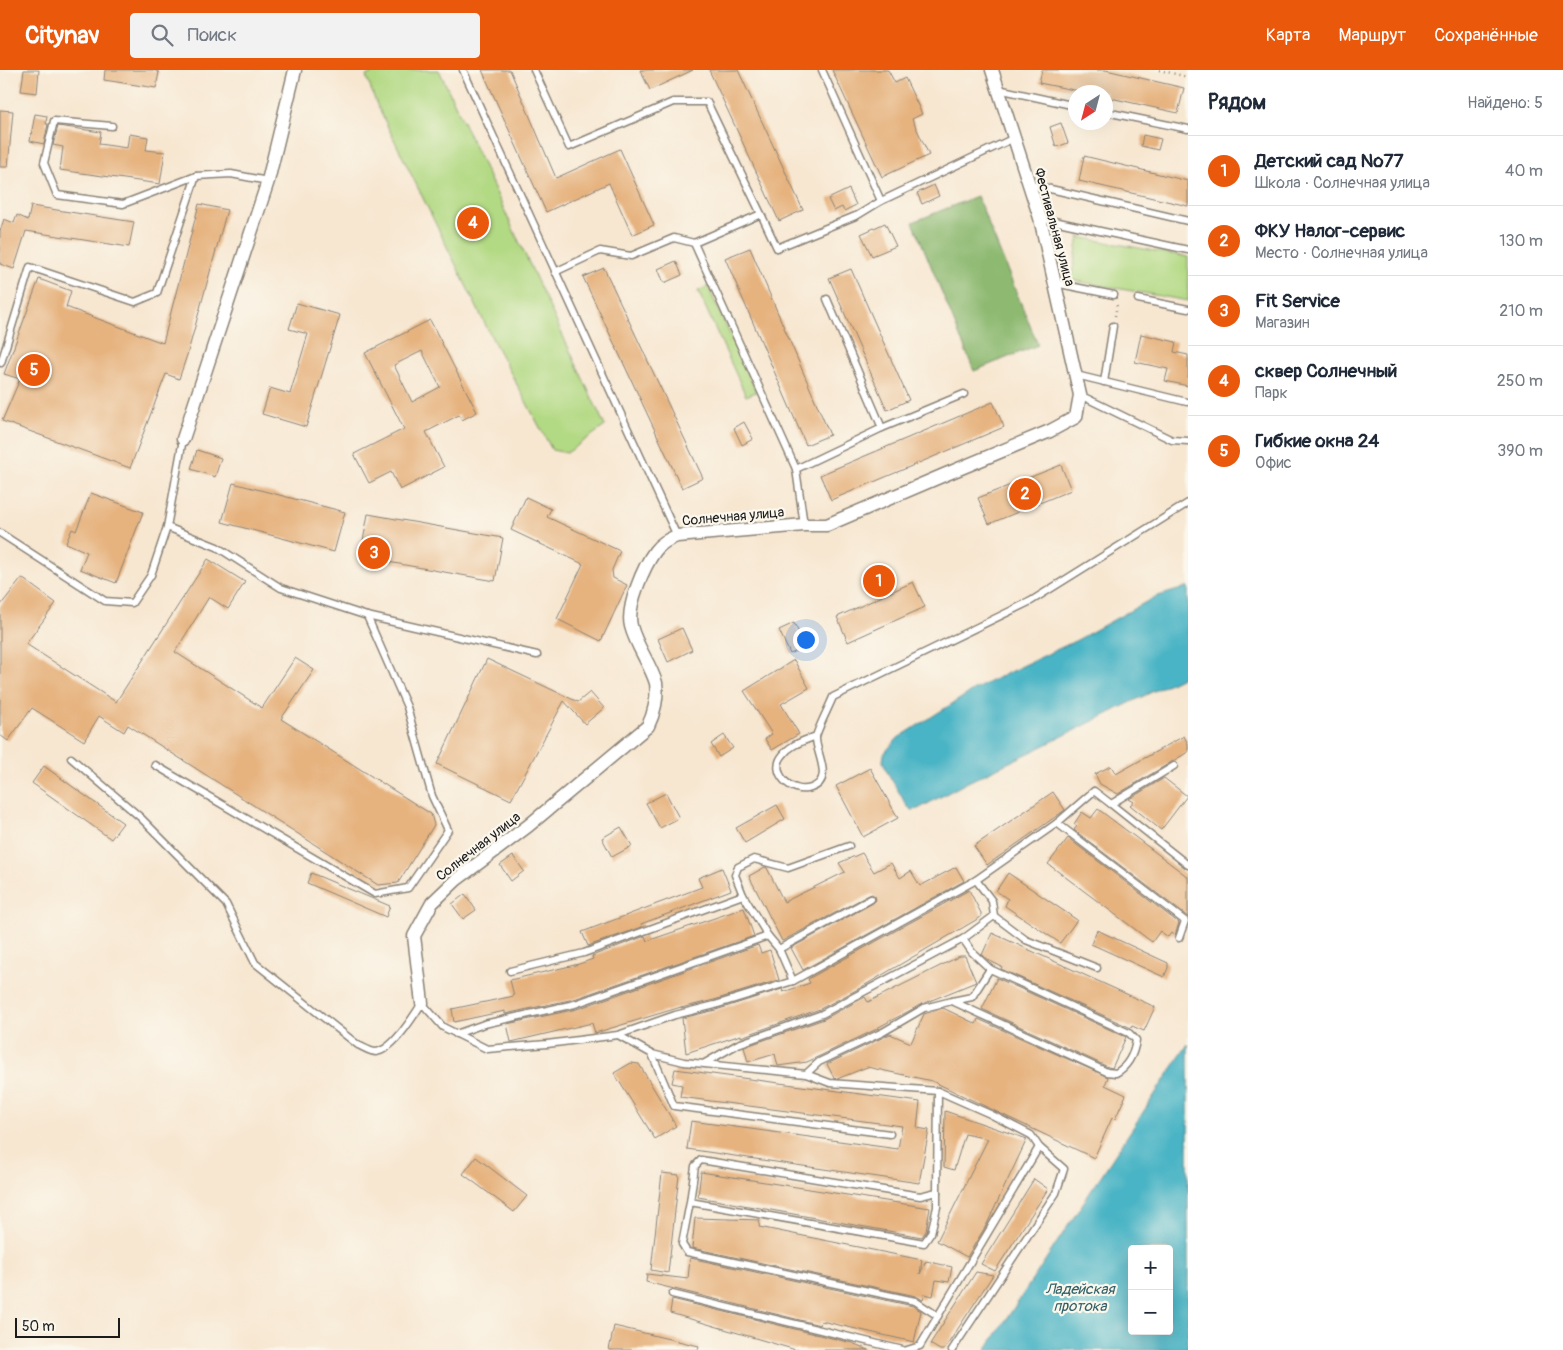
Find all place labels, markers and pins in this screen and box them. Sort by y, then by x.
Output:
pin: 4 [457,204,489,242]
pin: 5 [18,351,50,389]
pin: 2 [1009,475,1041,513]
pin: 3 [358,534,390,572]
pin: 1 [863,562,895,600]

